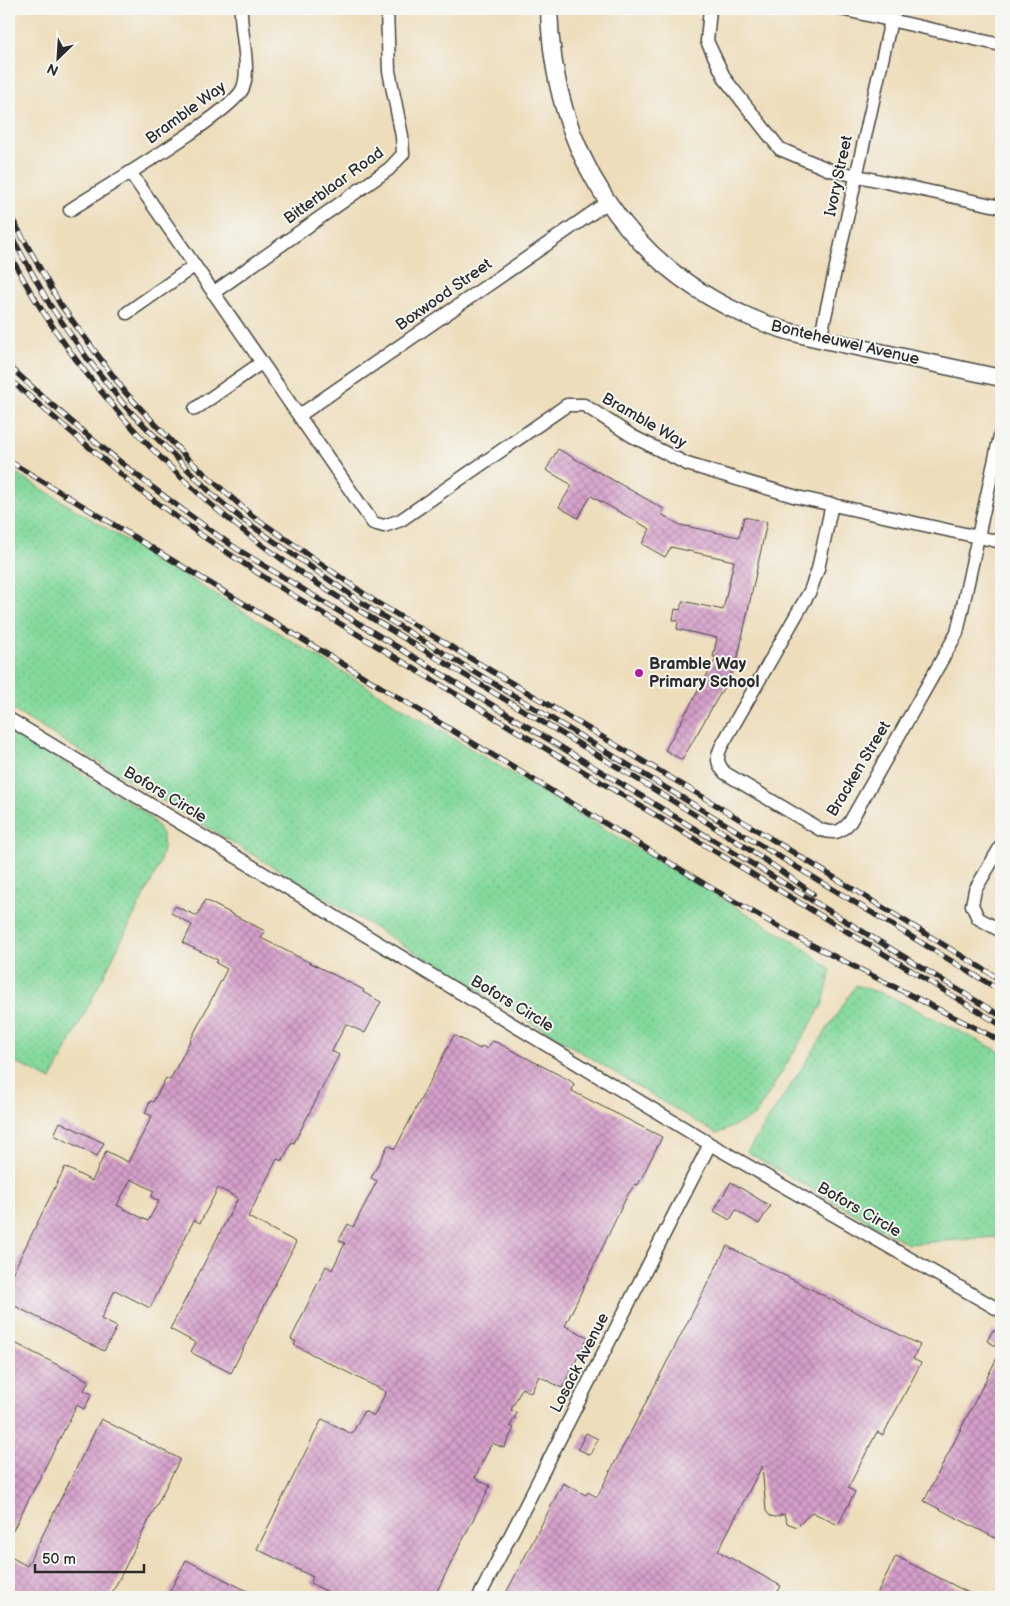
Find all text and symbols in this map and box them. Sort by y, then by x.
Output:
north arrow [32,32,82,82]
text: N [44,59,61,79]
street label: Bramble Way [142,77,230,148]
street label: Ivory Street [821,134,857,218]
street label: Bitterblaar Road [280,143,388,229]
street label: Boxwood Street [392,255,496,335]
street label: Bonteheuwel Avenue [769,317,922,369]
street label: Bramble Way [598,389,690,453]
place label: Bramble Way Primary School [649,655,759,692]
marker: Bramble Way Primary School [633,667,645,679]
street label: Bracken Street [823,718,895,820]
street label: Bofors Circle [120,763,210,827]
street label: Bofors Circle [467,972,557,1036]
street label: Bofors Circle [814,1178,905,1242]
street label: Losack Avenue [547,1310,613,1416]
scale bar [35,1541,144,1573]
text: 50 m [42,1550,76,1569]

